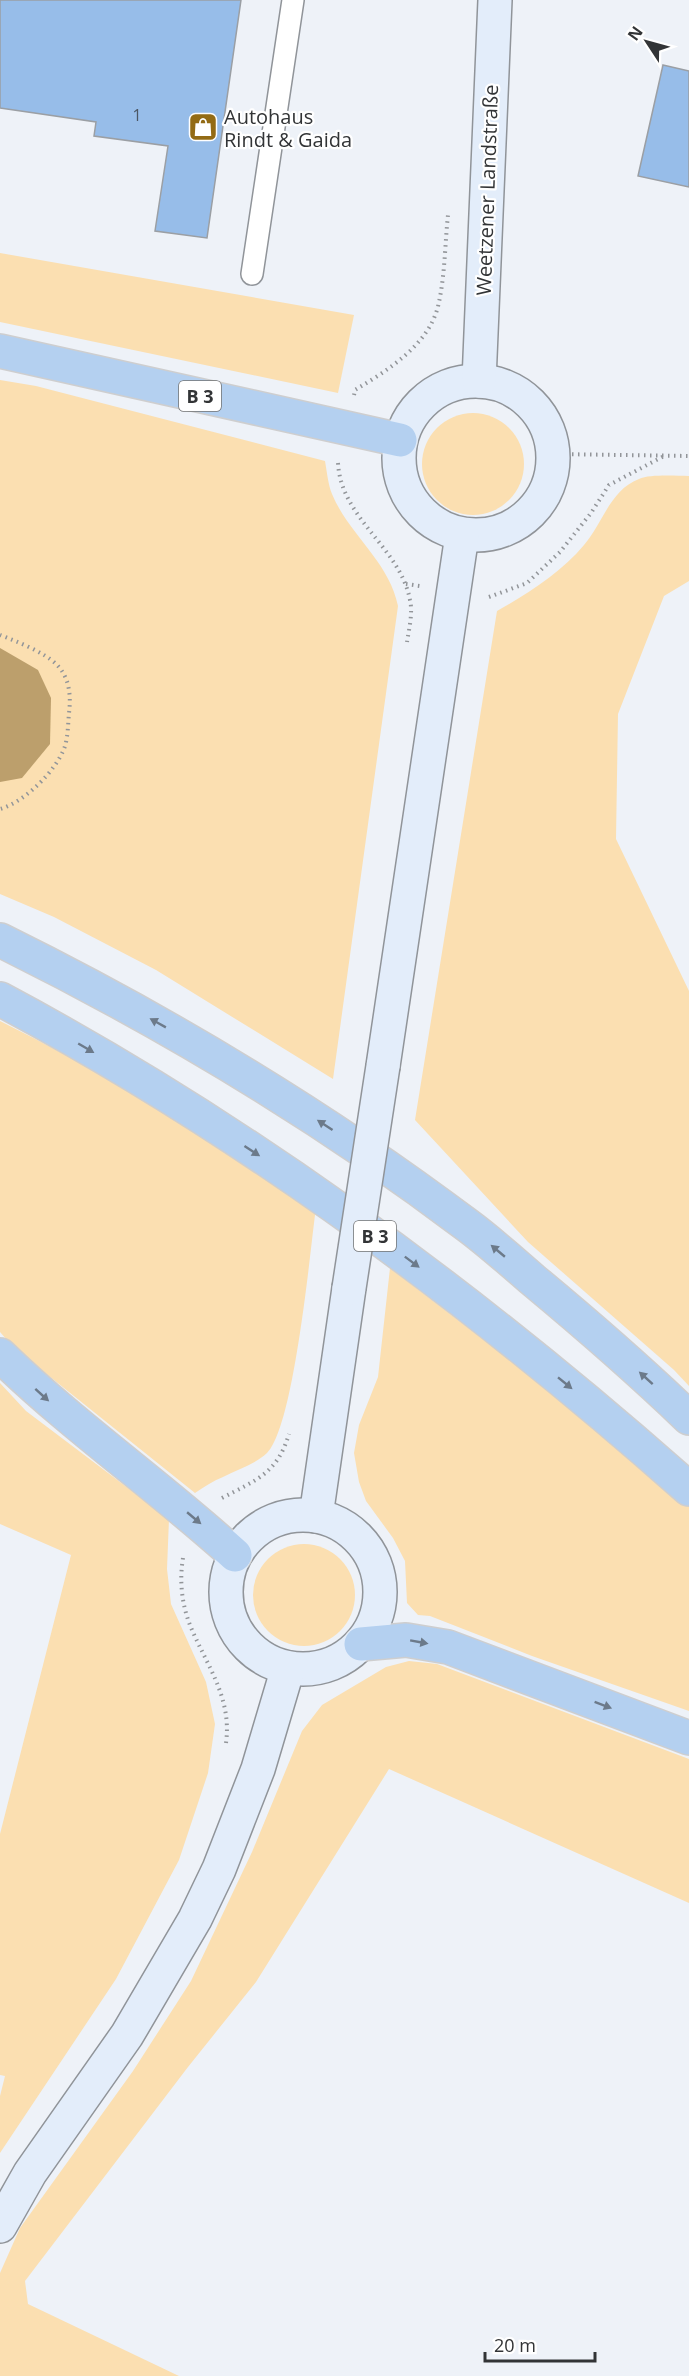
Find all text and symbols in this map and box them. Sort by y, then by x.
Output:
north arrow [617,12,677,72]
text: N [622,21,648,45]
street label: Weetzener Landstraße [470,84,504,296]
place label: Autohaus Rindt & Gaida [224,103,352,153]
house number: 1 [132,104,142,126]
shop icon: Autohaus Rindt & Gaida [187,111,219,143]
road number: B 3 [179,381,221,411]
one-way arrow [149,1018,166,1028]
one-way arrow [78,1043,95,1053]
one-way arrow [317,1119,333,1131]
one-way arrow [244,1145,260,1156]
road number: B 3 [354,1221,396,1251]
one-way arrow [491,1245,506,1258]
one-way arrow [404,1256,419,1268]
one-way arrow [639,1372,654,1385]
one-way arrow [557,1376,573,1389]
one-way arrow [35,1388,49,1402]
one-way arrow [186,1512,201,1524]
one-way arrow [409,1638,428,1647]
one-way arrow [594,1701,612,1711]
scale bar [485,2325,594,2363]
text: 20 m [494,2333,536,2357]

